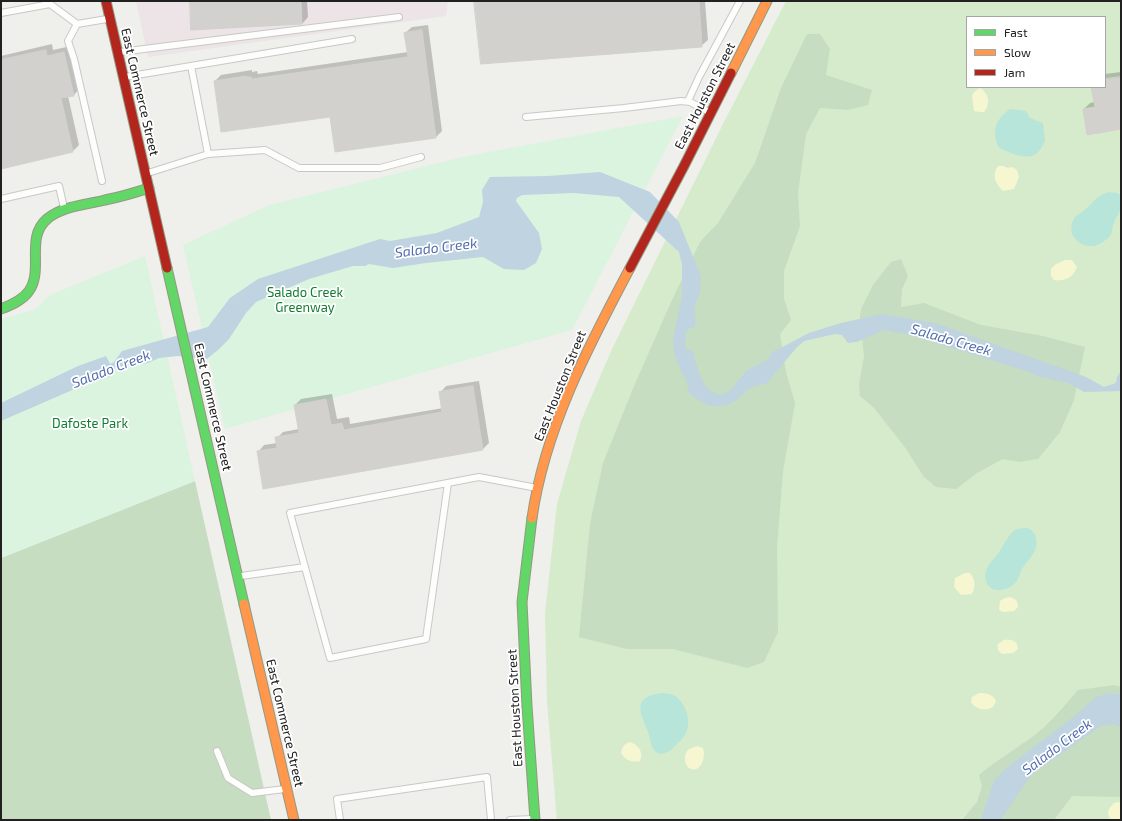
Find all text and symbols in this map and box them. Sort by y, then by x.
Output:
legend [966,16,1106,88]
text: Fast [1004,25,1027,39]
street label: East Commerce Street [118,27,162,157]
street label: East Houston Street [671,40,739,152]
text: Slow [1004,45,1031,59]
text: Jam [1004,65,1025,79]
water label: Salado Creek [394,235,478,261]
park label: Salado Creek Greenway [267,285,343,316]
water label: Salado Creek [909,321,993,359]
street label: East Houston Street [531,328,589,444]
street label: East Commerce Street [191,342,235,472]
water label: Salado Creek [69,346,153,392]
park label: Dafoste Park [52,416,128,432]
street label: East Houston Street [504,649,526,767]
street label: East Commerce Street [263,658,307,788]
water label: Salado Creek [1019,715,1095,779]

